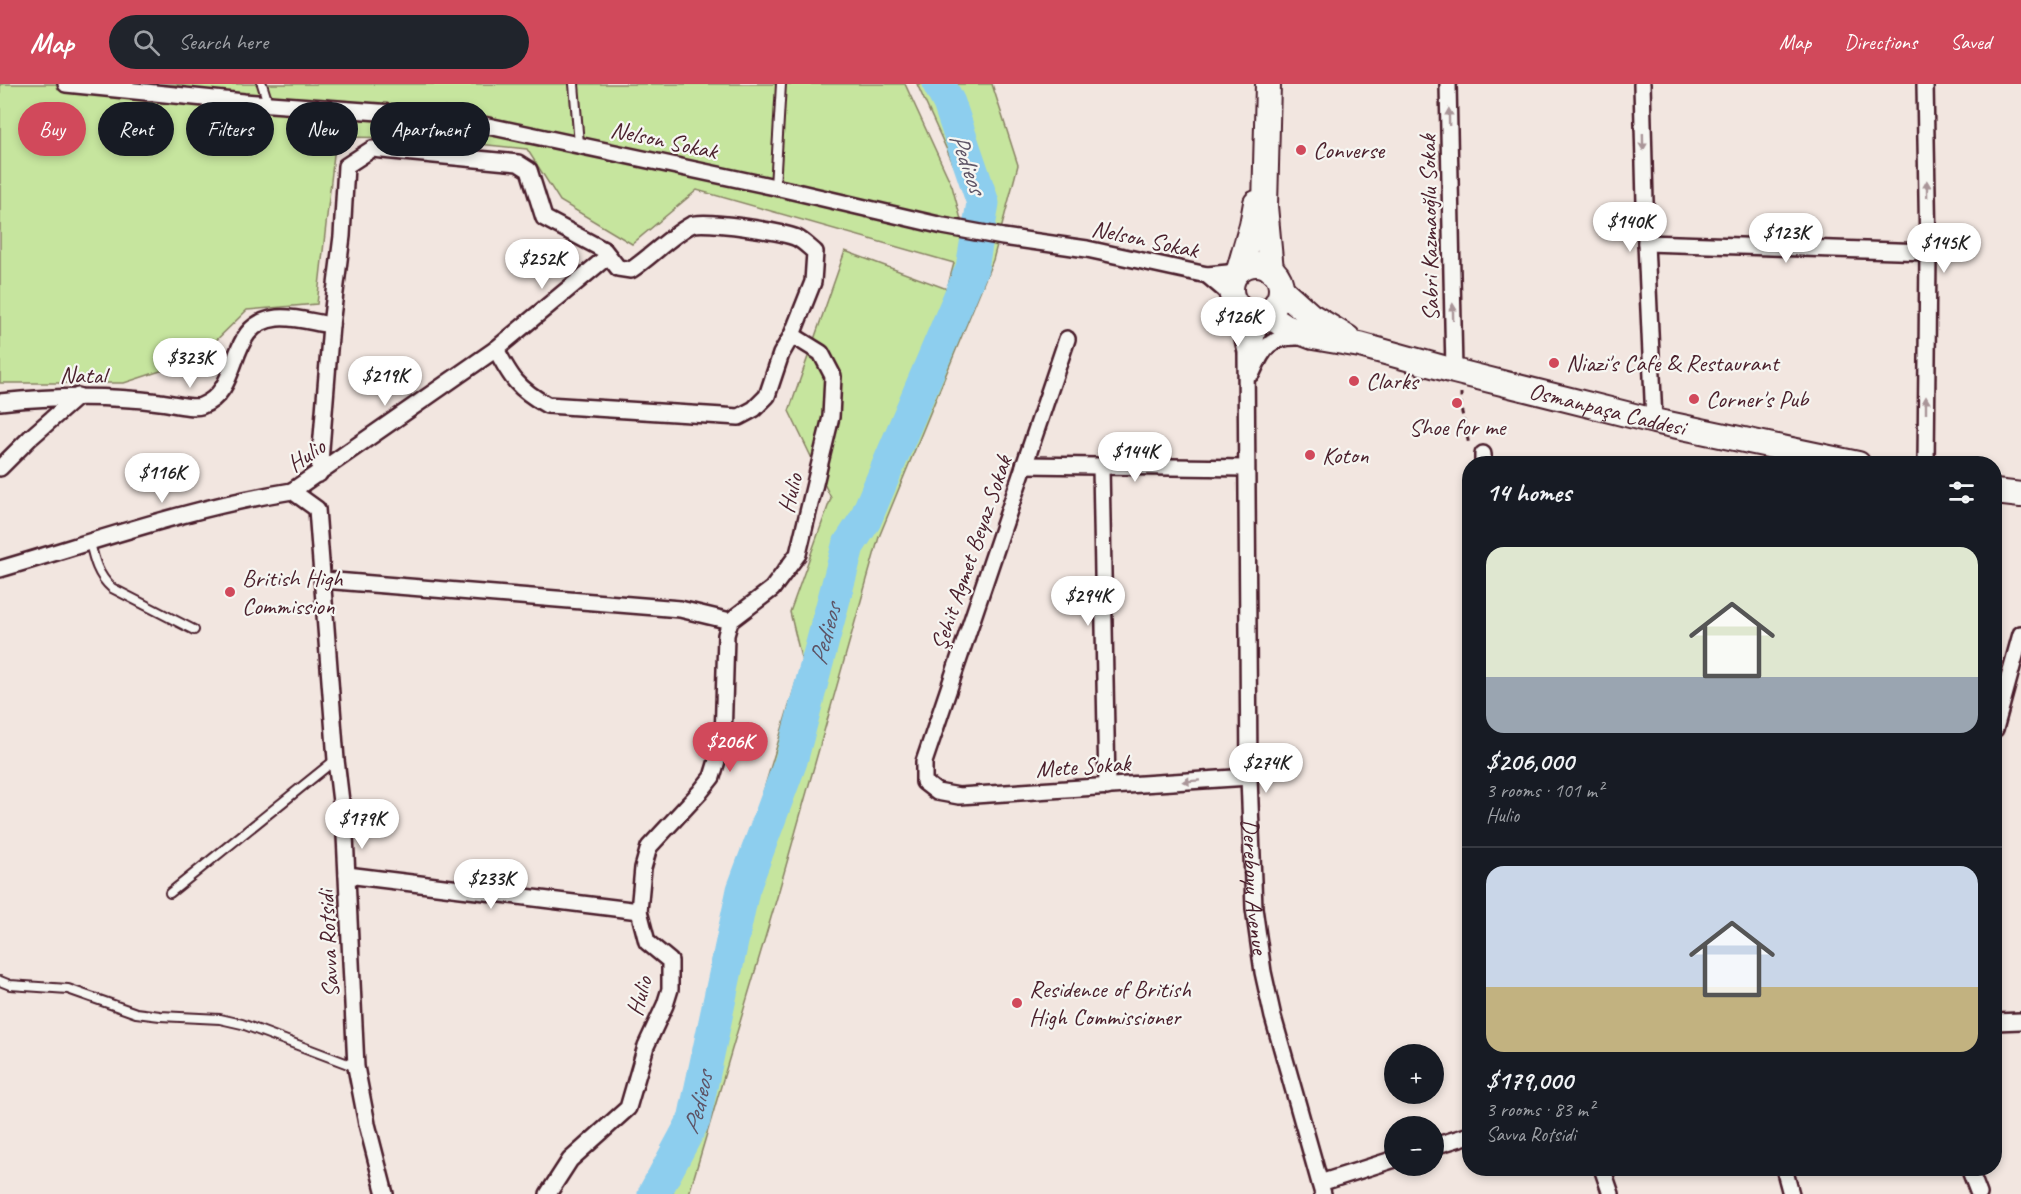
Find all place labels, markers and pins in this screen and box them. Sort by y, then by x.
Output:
place label: Converse [1313,135,1386,165]
marker: Converse [1294,143,1308,157]
pin: $140K [1588,202,1672,253]
pin: $123K [1744,213,1828,264]
pin: $145K [1902,223,1986,274]
pin: $252K [500,239,584,290]
pin: $126K [1196,297,1280,348]
pin: $323K [148,338,232,389]
place label: Niazi's Cafe & Restaurant [1566,348,1781,378]
pin: $219K [343,356,427,407]
marker: Niazi's Cafe & Restaurant [1547,356,1561,370]
place label: Clarks [1366,366,1420,396]
marker: Clarks [1347,374,1361,388]
place label: Corner's Pub [1706,384,1810,414]
marker: Corner's Pub [1687,392,1701,406]
marker: Shoe for me [1450,396,1464,410]
place label: Shoe for me [1409,412,1507,442]
pin: $144K [1093,432,1177,483]
place label: Koton [1322,440,1369,470]
marker: Koton [1303,448,1317,462]
pin: $116K [120,453,204,504]
place label: British High Commission [242,563,344,621]
pin: $294K [1046,576,1130,627]
marker: British High Commission [223,585,237,599]
pin: $206K [688,722,772,773]
pin: $274K [1224,743,1308,794]
pin: $179K [320,799,404,850]
pin: $233K [449,859,533,910]
place label: Residence of British High Commissioner [1029,974,1192,1032]
marker: Residence of British High Commissioner [1010,996,1024,1010]

